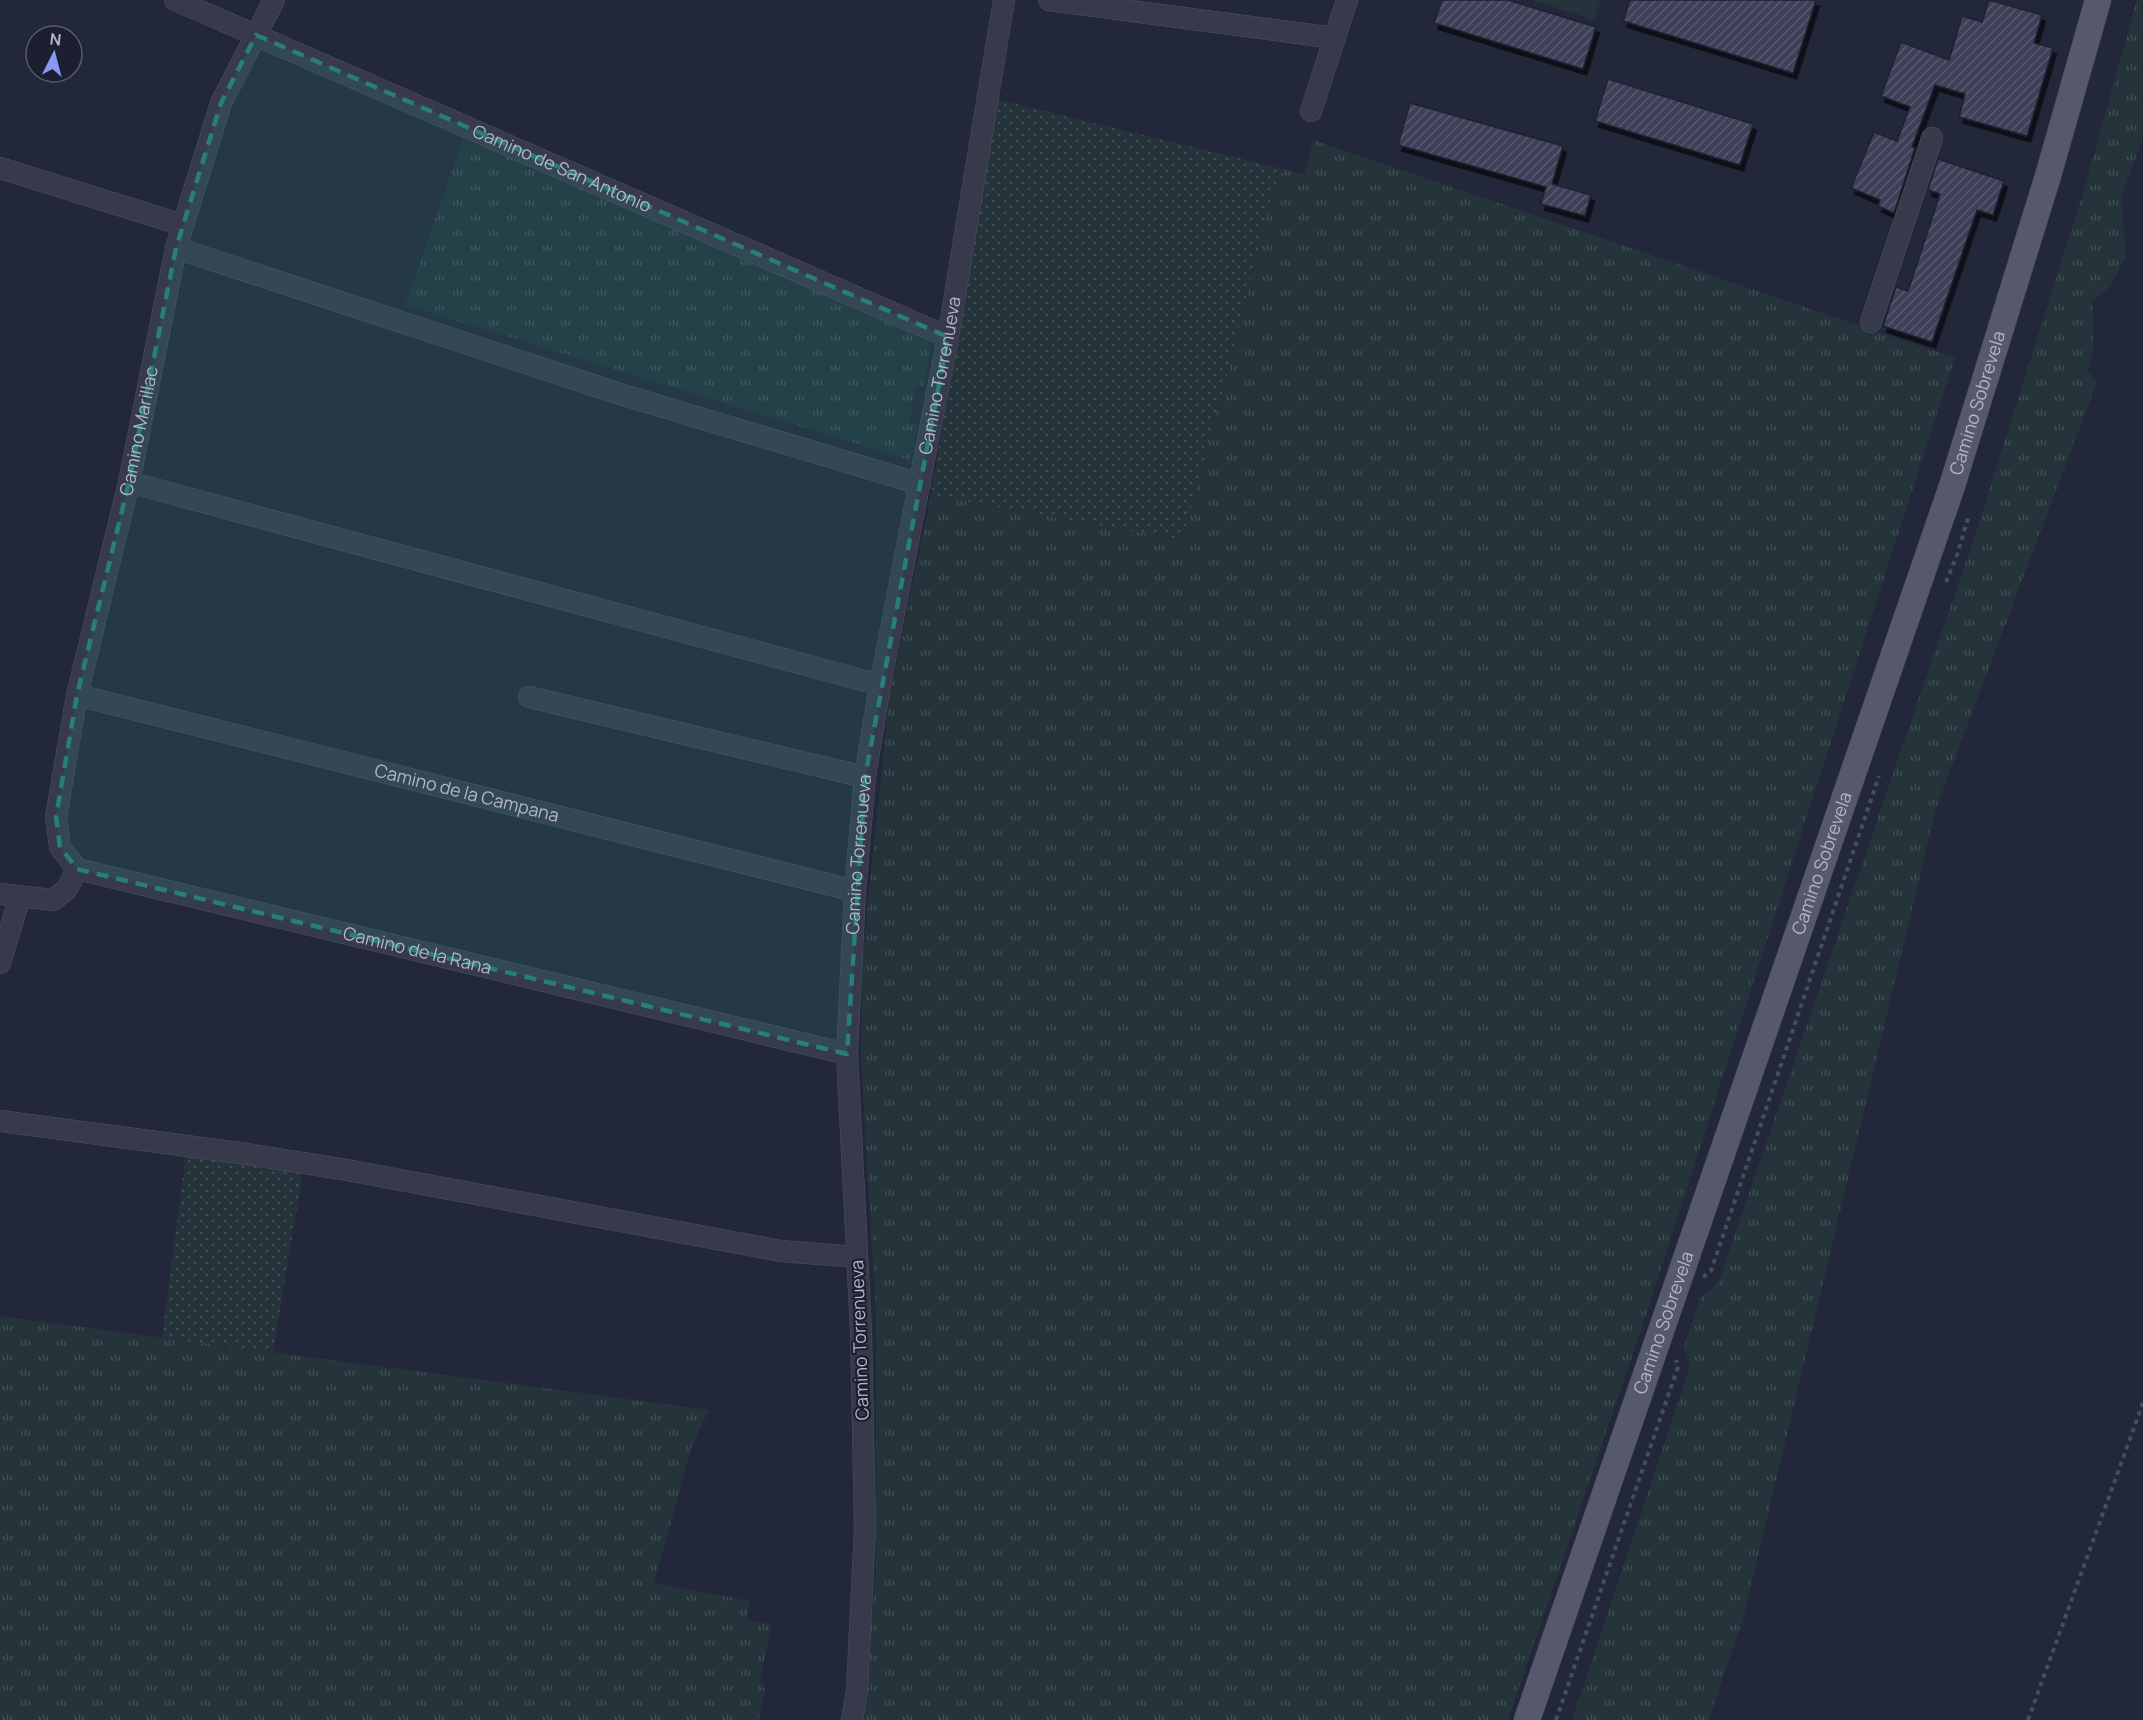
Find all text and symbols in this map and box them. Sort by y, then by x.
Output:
north arrow [24,24,84,84]
text: N [49,28,62,51]
street label: Camino de San Antonio [469,118,655,217]
street label: Camino Torrenueva [912,295,966,457]
street label: Camino Sobrevela [1943,328,2010,478]
street label: Camino Marillac [113,364,163,498]
street label: Camino de la Campana [372,757,562,827]
street label: Camino Torrenueva [840,773,876,935]
street label: Camino Sobrevela [1785,788,1857,938]
street label: Camino de la Rana [341,920,494,979]
street label: Camino Sobrevela [1627,1248,1699,1397]
street label: Camino Torrenueva [844,1259,874,1421]

